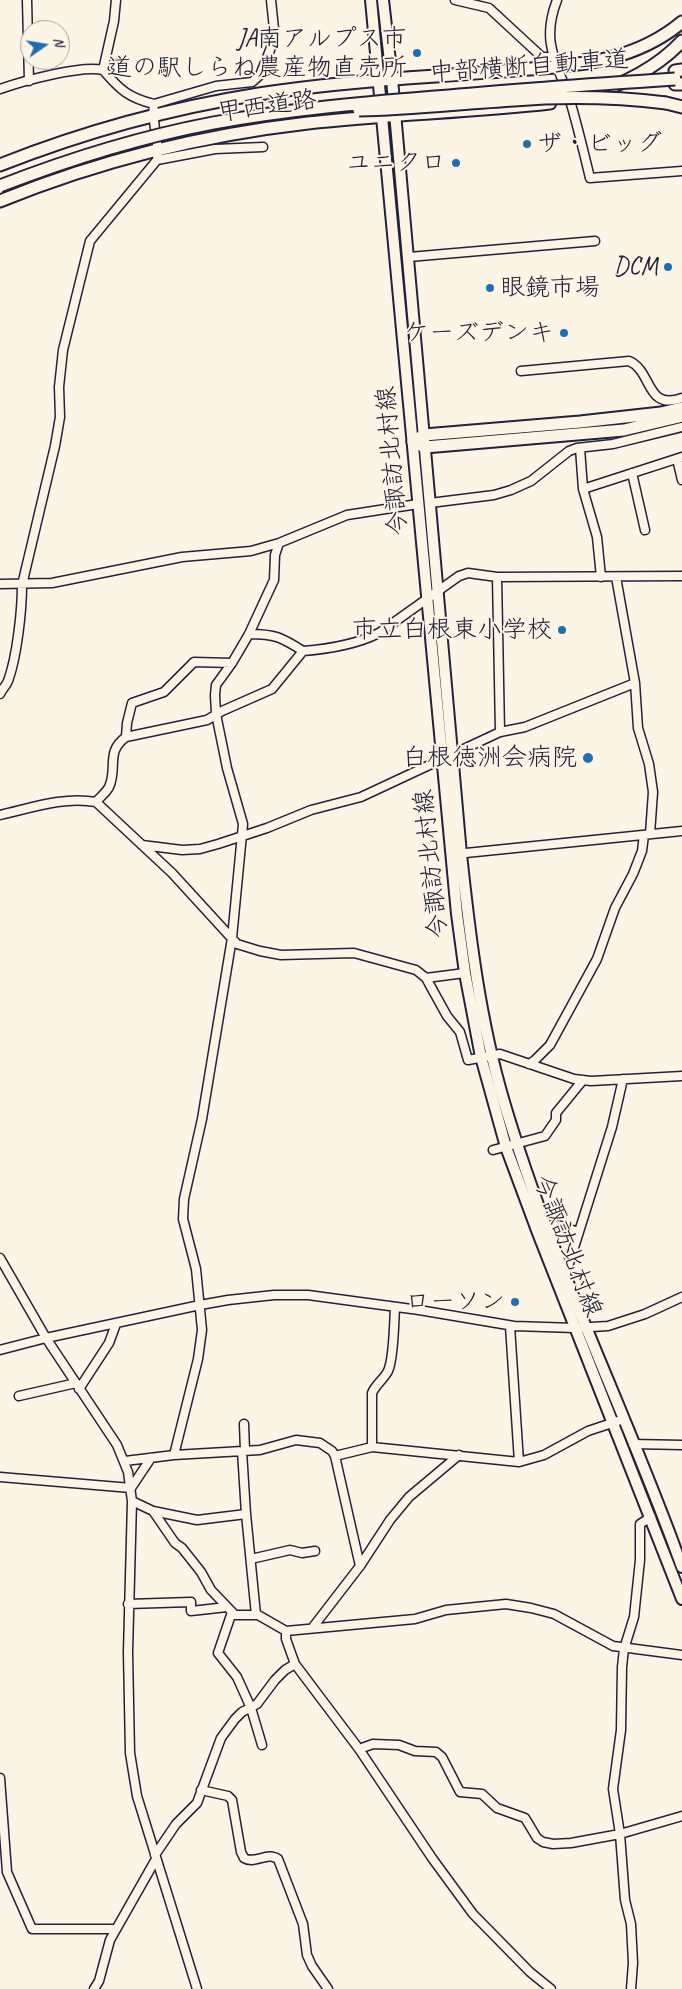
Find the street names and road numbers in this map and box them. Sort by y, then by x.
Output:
street label: 中部横断自動車道 [428,45,630,89]
street label: 甲西道路 [215,85,319,129]
street label: 今諏訪北村線 [372,385,414,537]
street label: 今諏訪北村線 [409,788,455,940]
street label: 今諏訪北村線 [526,1171,608,1321]

